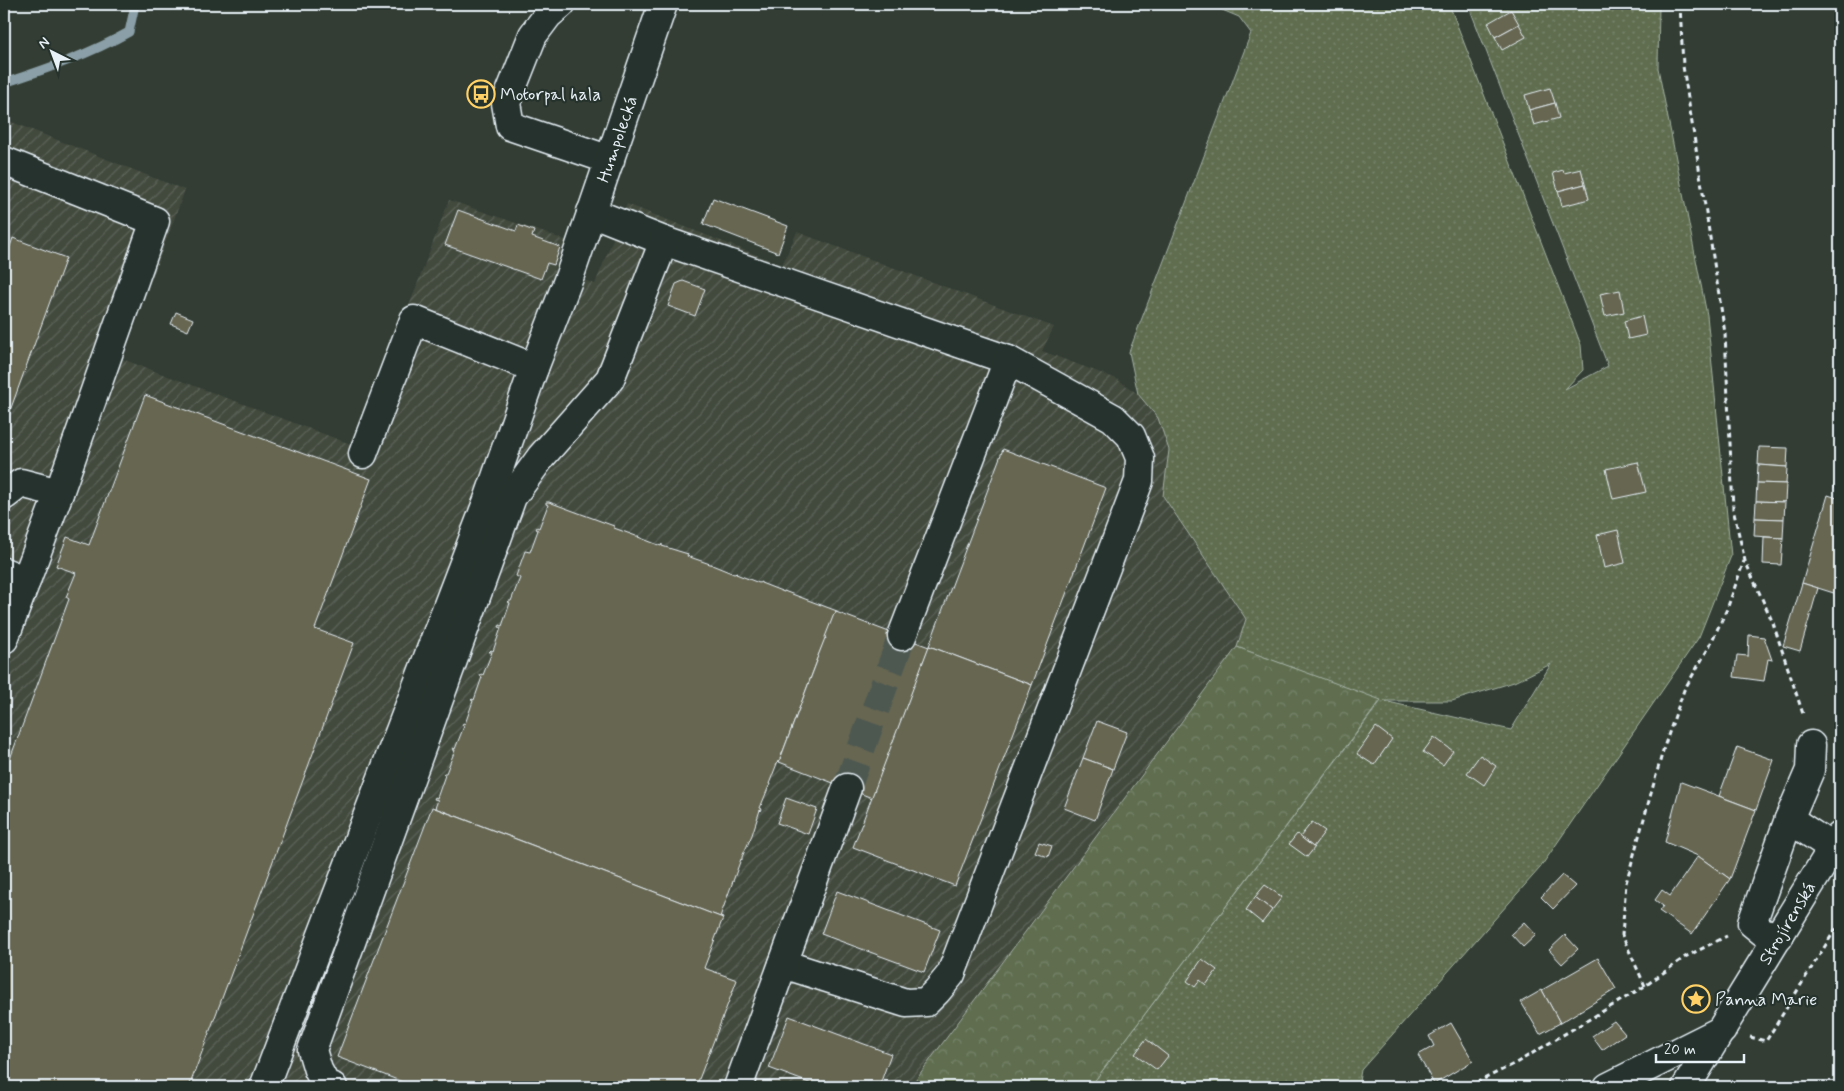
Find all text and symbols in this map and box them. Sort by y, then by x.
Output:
north arrow [28,28,78,78]
text: N [34,33,53,53]
bus stop icon: Motorpal hala [466,79,496,109]
place label: Motorpal hala [500,83,601,107]
street label: Humpolecká [592,93,644,186]
street label: Strojírenská [1754,878,1822,970]
place icon: Panna Marie [1681,984,1711,1014]
place label: Panna Marie [1715,988,1818,1012]
scale bar [1656,1031,1744,1063]
text: 20 m [1664,1040,1696,1060]

